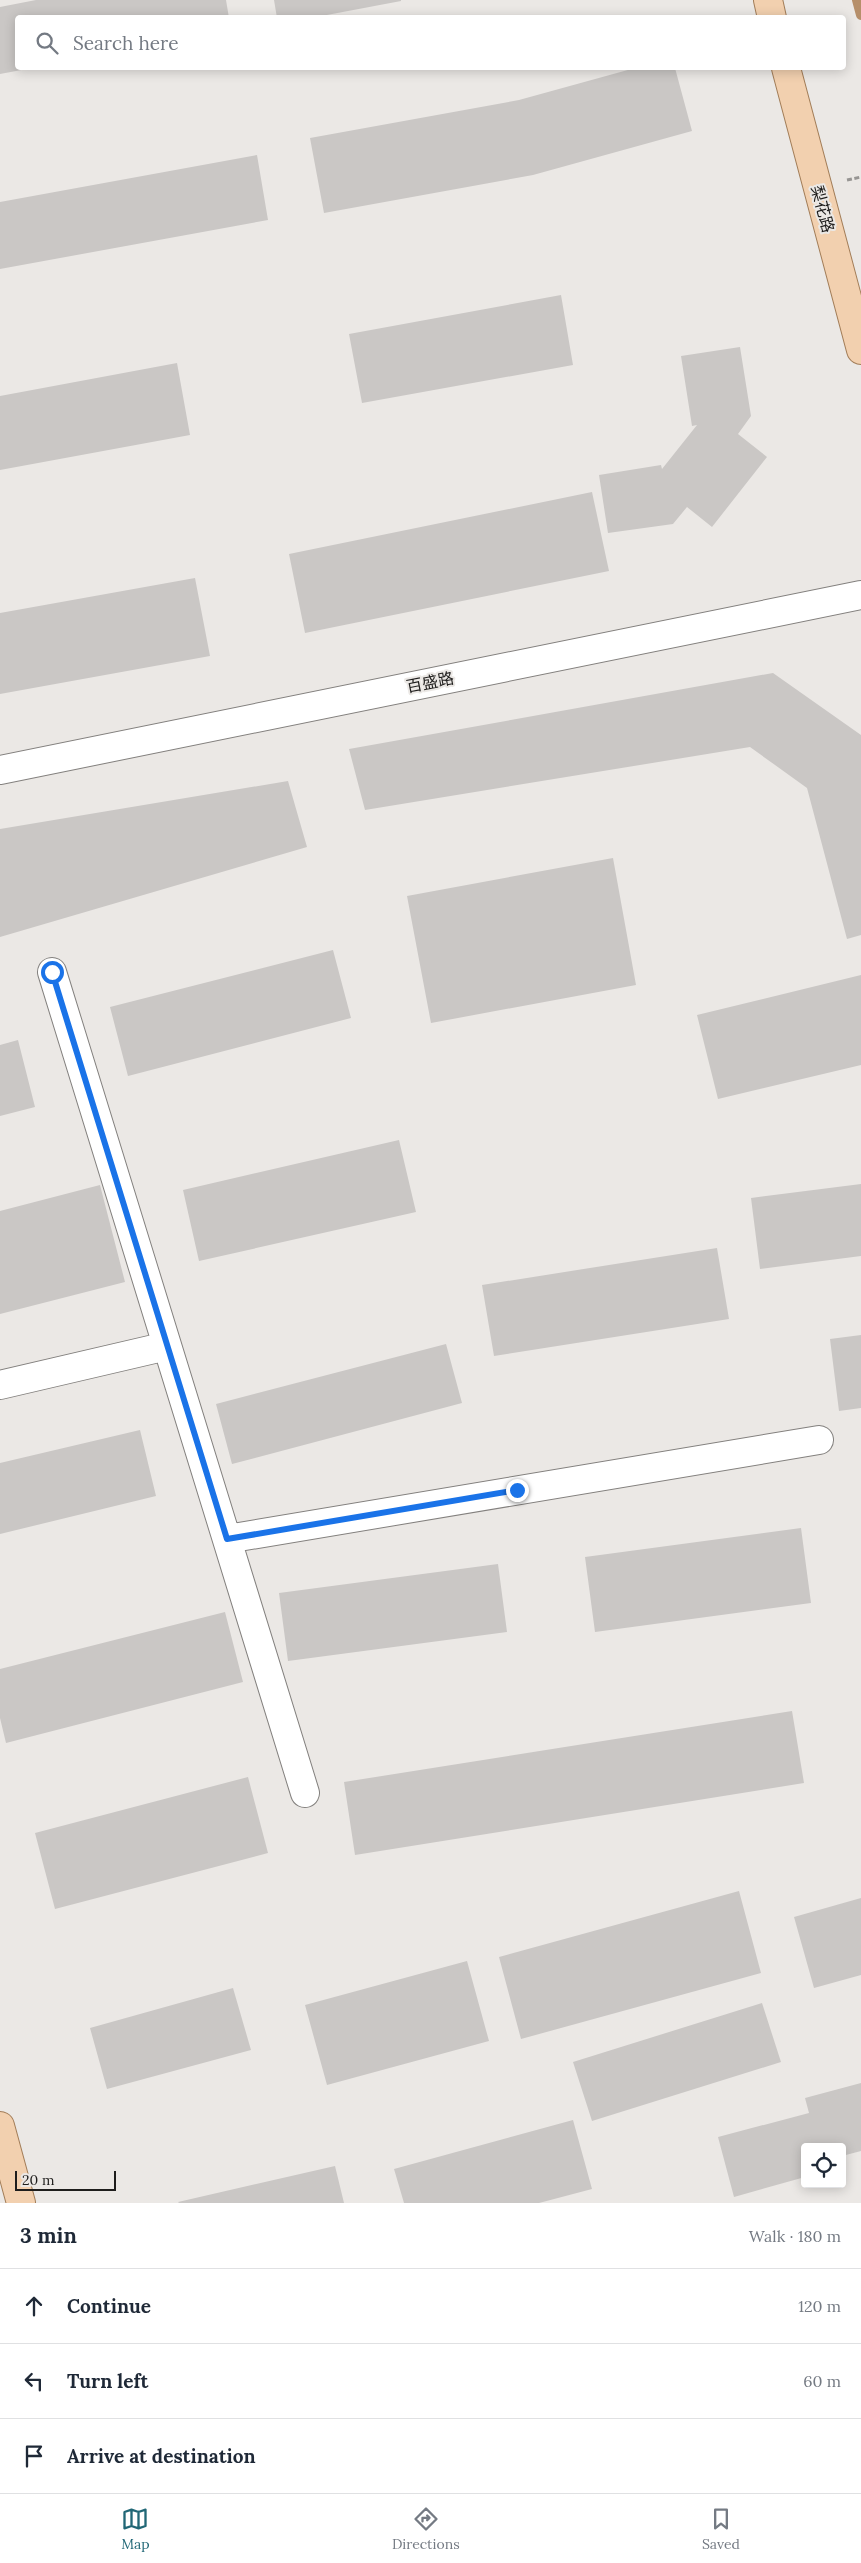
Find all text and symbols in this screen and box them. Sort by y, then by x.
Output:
search box [15,15,846,70]
icon: search [33,29,61,57]
text: Search here [73,31,179,55]
street label: 梨花路 [807,183,839,235]
street label: 百盛路 [405,668,455,696]
route start [41,961,64,984]
route end [506,1479,529,1502]
map controls [801,2143,846,2188]
button: locate [801,2143,846,2188]
scale bar [15,2168,116,2191]
text: 20 m [22,2171,54,2189]
text: 3 min [20,2222,77,2249]
text: Walk · 180 m [749,2226,841,2246]
icon: ahead [20,2292,48,2320]
text: Continue [67,2294,151,2318]
text: 120 m [798,2296,841,2316]
icon: left [20,2367,48,2395]
text: Turn left [67,2369,148,2393]
text: 60 m [803,2371,841,2391]
icon: arrive [20,2442,48,2470]
text: Arrive at destination [67,2444,256,2468]
tab: Map [121,2505,150,2553]
tab: Directions [392,2505,460,2553]
tab: Saved [702,2505,740,2553]

